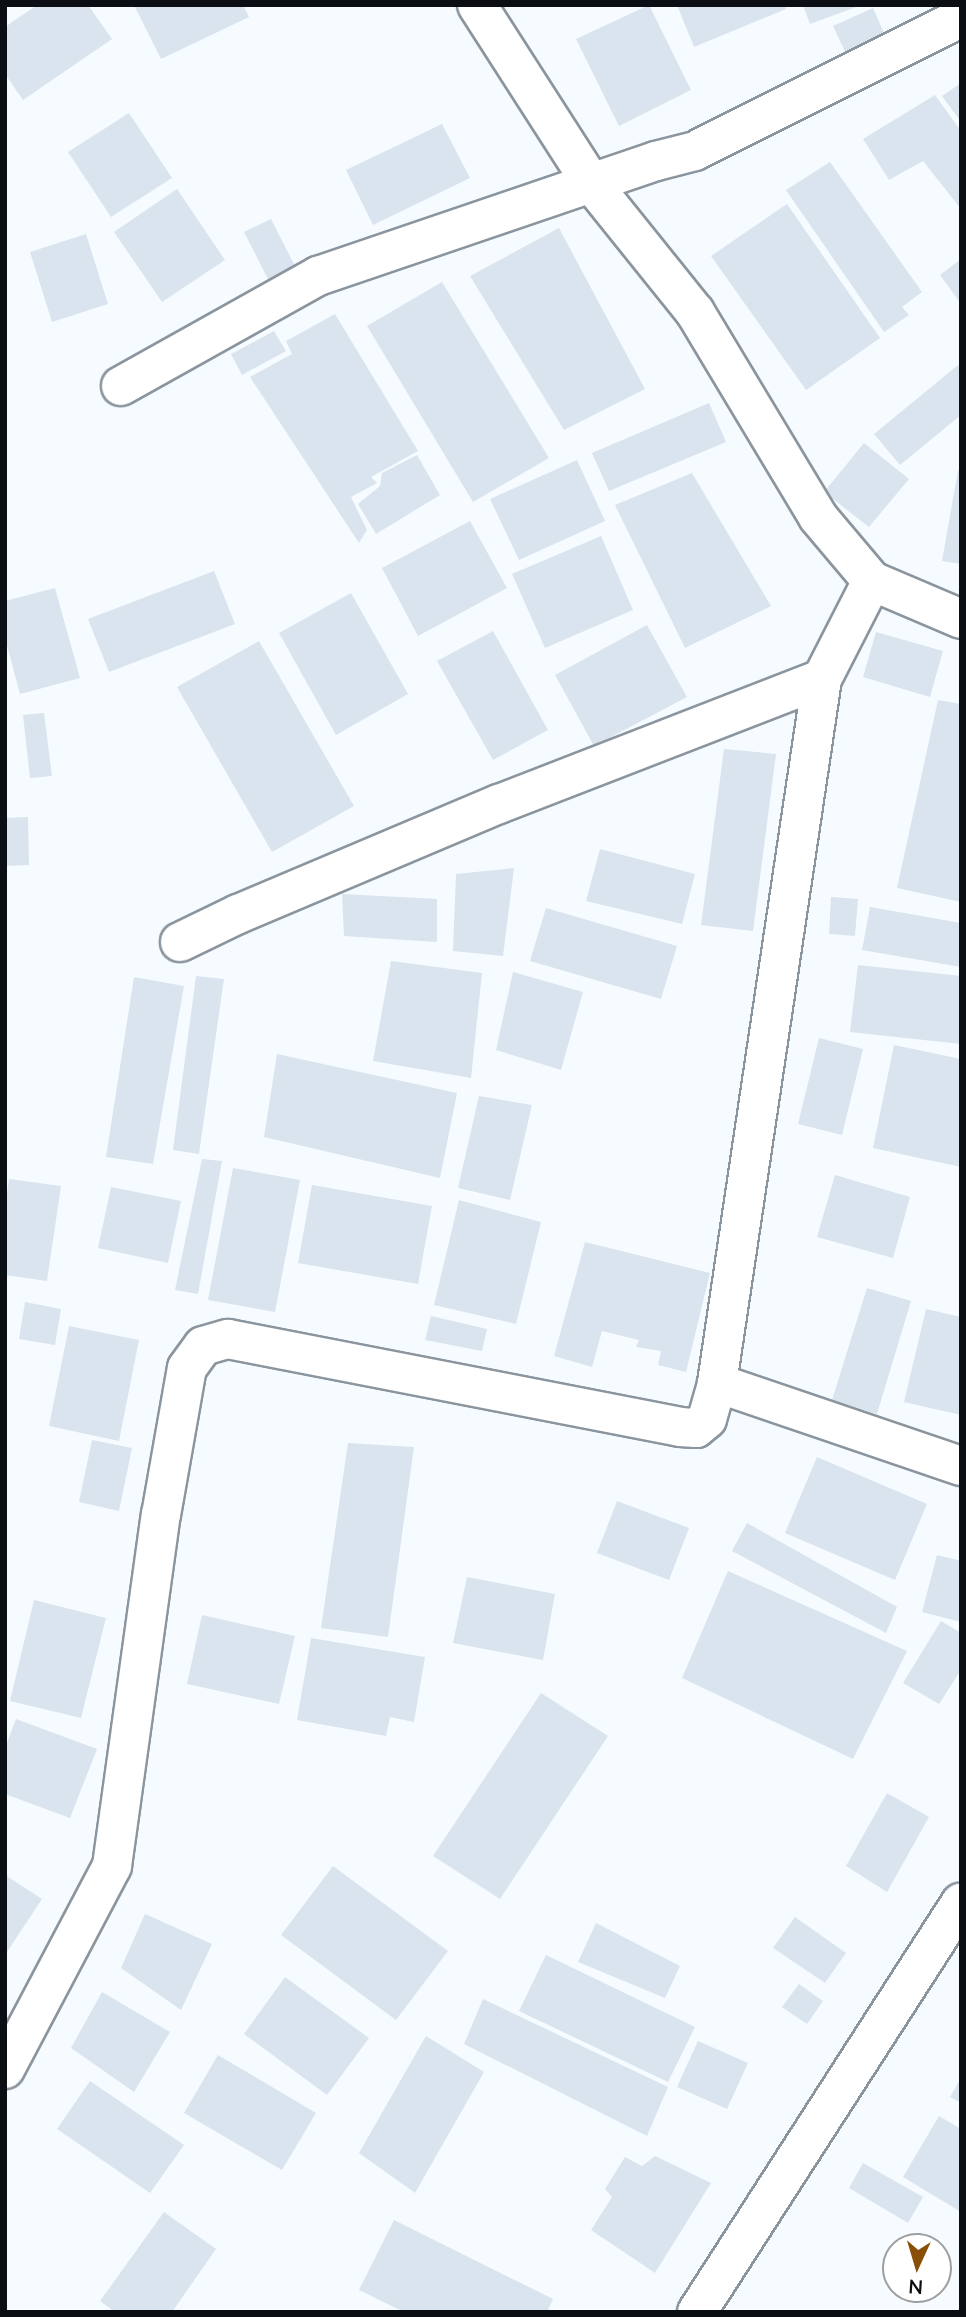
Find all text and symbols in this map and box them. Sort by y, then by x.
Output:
north arrow [882,2233,952,2303]
text: N [908,2275,924,2299]

